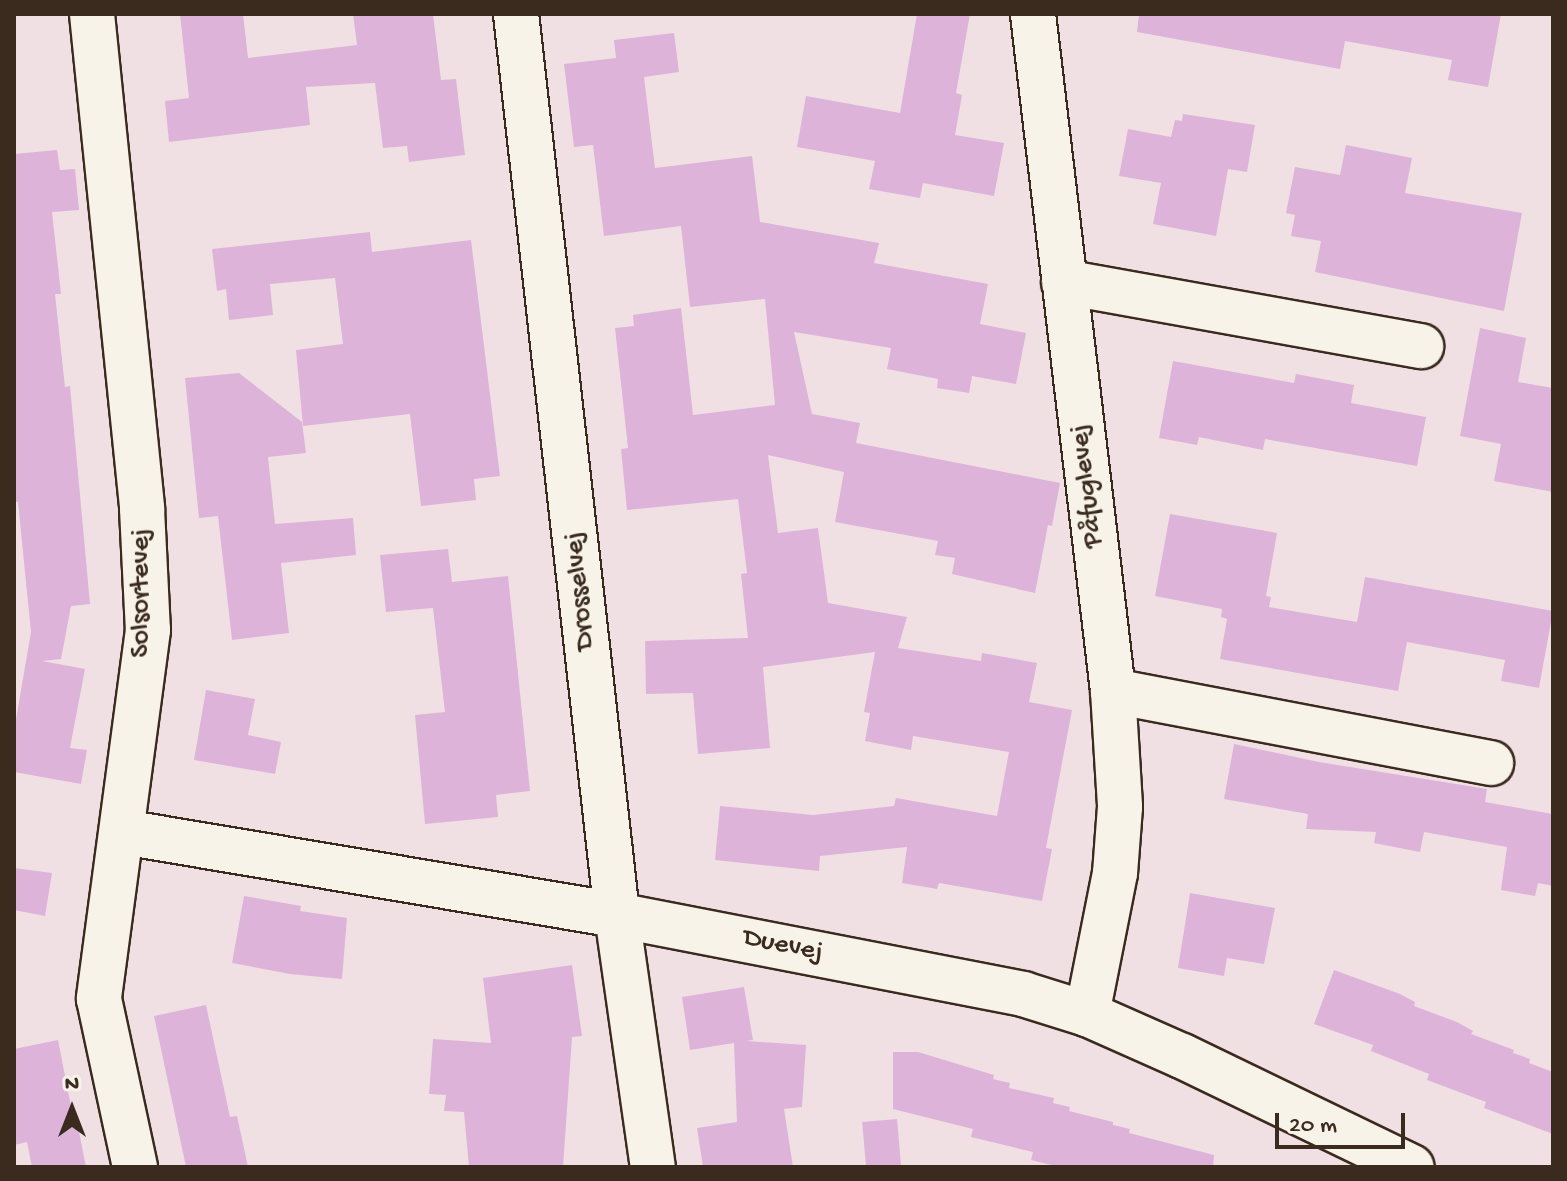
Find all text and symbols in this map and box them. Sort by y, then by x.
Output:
street label: Påfuglevej [1064,422,1112,550]
street label: Solsortevej [125,528,159,658]
street label: Drosselvej [558,530,604,652]
street label: Duevej [740,922,826,970]
north arrow [32,1069,112,1149]
text: N [65,1072,79,1098]
scale bar [1279,1097,1409,1147]
text: 20 m [1289,1112,1337,1141]

